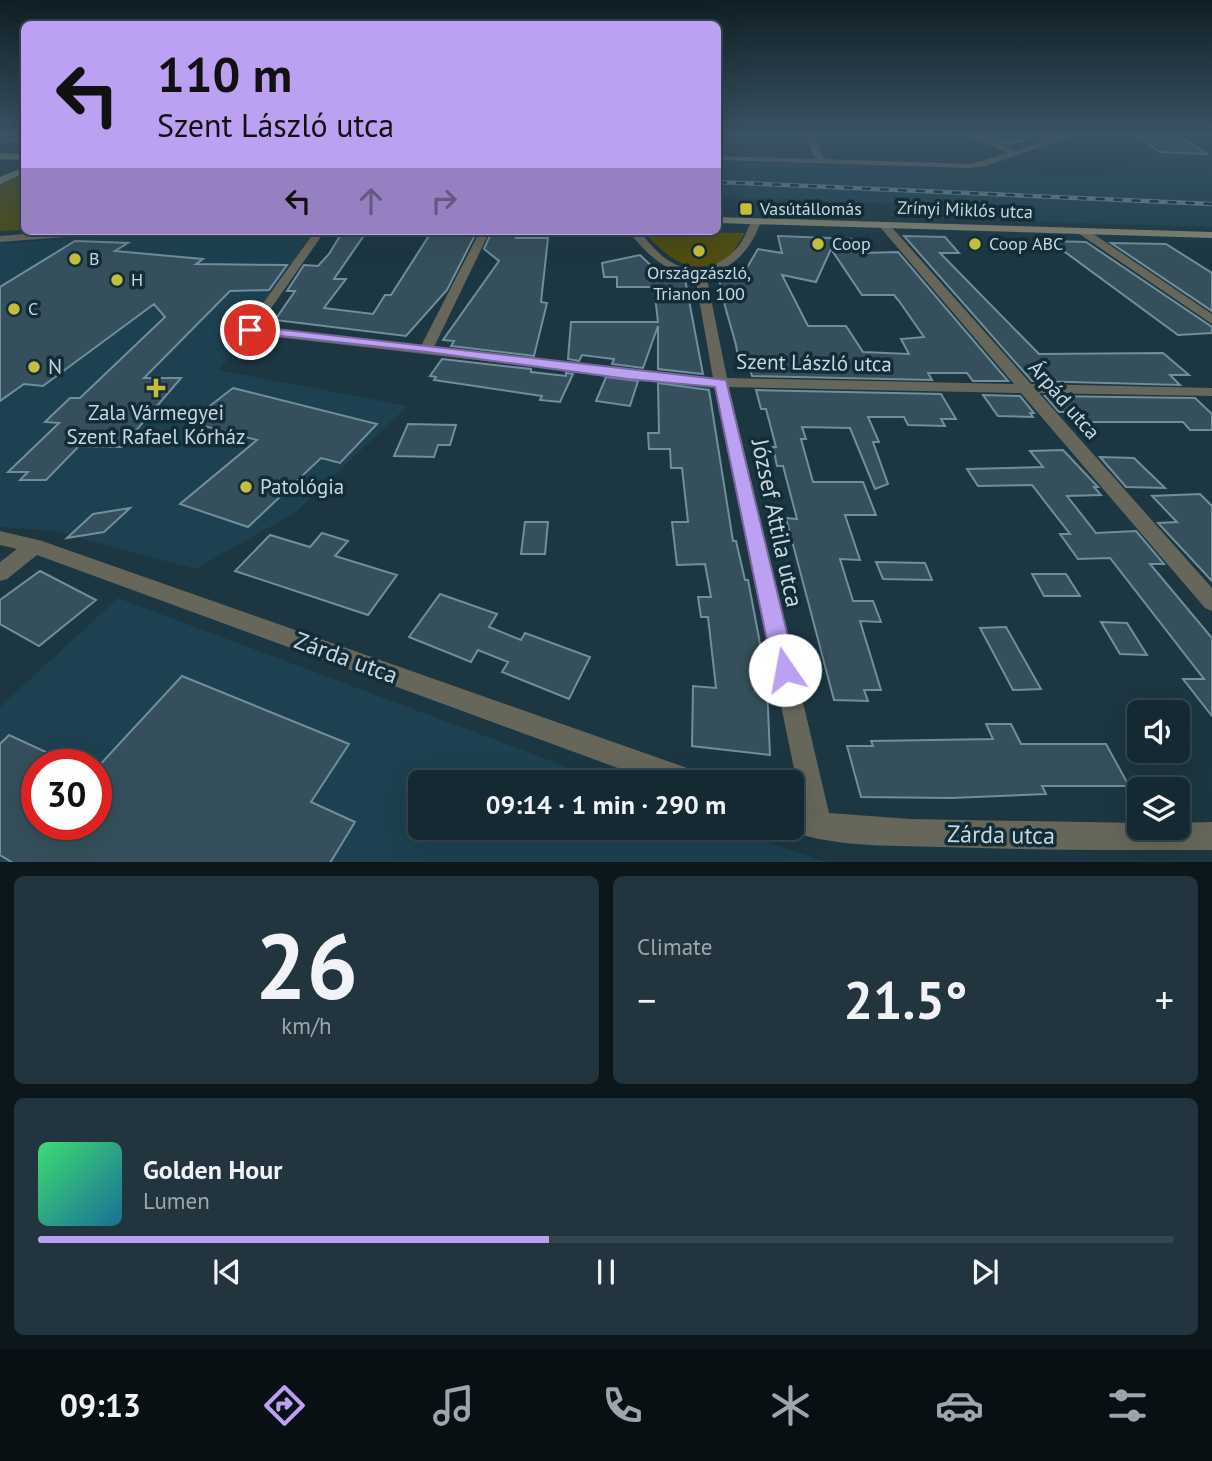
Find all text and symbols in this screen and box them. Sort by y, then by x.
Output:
text: 110 m [157,42,292,106]
icon: left [42,49,133,140]
text: Szent László utca [157,104,394,146]
icon: left [279,182,317,220]
icon: ahead [352,182,390,220]
icon: right [425,182,463,220]
street label: Zrínyi Miklós utca [897,196,1033,223]
place label: Vasútállomás [759,197,862,220]
marker: Vasútállomás [738,201,754,217]
place label: Coop [832,232,871,255]
place label: Coop ABC [989,232,1063,255]
marker: Coop [810,236,826,252]
marker: Coop ABC [967,236,983,252]
marker: Országzászló, Trianon 100 [691,243,707,259]
place label: B [89,247,100,270]
marker: B [67,251,83,267]
place label: Országzászló, Trianon 100 [647,261,751,305]
place label: H [131,268,143,291]
marker: H [109,272,125,288]
place label: C [28,297,38,320]
pin [220,300,280,360]
marker: C [6,301,22,317]
icon: arrive [231,311,269,349]
street label: Szent László utca [736,348,892,377]
place label: N [48,353,62,380]
street label: Árpád utca [1023,355,1106,445]
marker: N [26,359,42,375]
marker: Zala Vármegyei Szent Rafael Kórház [146,378,166,398]
place label: Zala Vármegyei Szent Rafael Kórház [67,399,245,450]
street label: József Attila utca [744,435,810,610]
place label: Patológia [260,473,344,500]
marker: Patológia [238,479,254,495]
street label: Zárda utca [290,625,402,691]
position arrow [748,633,822,707]
map controls [1127,700,1190,840]
button: sound [1127,700,1190,763]
speed limit sign: 30 [21,749,112,840]
button: layers [1127,777,1190,840]
text: 09:14 · 1 min · 290 m [486,788,726,821]
street label: Zárda utca [947,818,1055,851]
text: 26 [255,906,358,1024]
text: Climate [637,932,712,961]
text: 21.5° [844,966,967,1033]
text: − [637,975,656,1024]
text: + [1155,975,1174,1024]
text: km/h [281,1011,332,1040]
text: Golden Hour [143,1153,282,1186]
text: Lumen [143,1186,210,1215]
icon: previous [208,1253,246,1291]
icon: pause [587,1253,625,1291]
icon: next [966,1253,1004,1291]
icon: directions [260,1381,309,1430]
icon: music [429,1381,478,1430]
icon: phone [598,1381,647,1430]
icon: climate [766,1381,815,1430]
icon: car [935,1381,984,1430]
icon: filters [1103,1381,1152,1430]
text: 09:13 [60,1384,141,1426]

